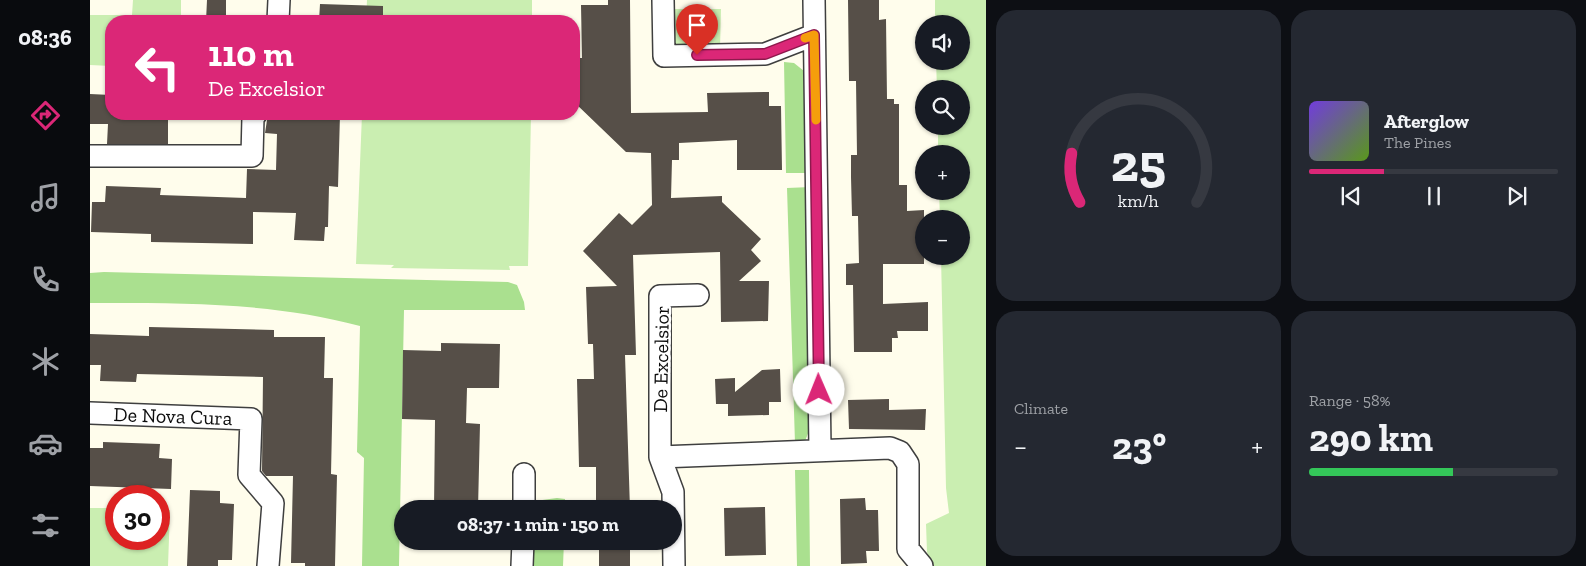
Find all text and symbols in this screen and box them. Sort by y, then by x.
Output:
pin [676,4,718,55]
icon: arrive [683,11,711,39]
map controls [915,15,970,265]
button: sound [915,15,970,70]
text: 08:36 [18,24,72,51]
text: 110 m [208,33,294,75]
icon: left [125,35,190,100]
text: De Excelsior [208,75,325,102]
button: search [915,80,970,135]
icon: directions [28,98,63,133]
text: Afterglow [1384,110,1469,133]
text: 25 [1111,132,1166,194]
text: The Pines [1384,133,1451,152]
button: + [915,145,970,200]
icon: music [28,180,63,215]
icon: previous [1337,182,1365,210]
icon: pause [1420,182,1448,210]
icon: next [1503,182,1531,210]
text: km/h [1118,190,1159,212]
button: − [915,210,970,265]
icon: phone [28,262,63,297]
street label: De Excelsior [648,305,674,413]
icon: climate [28,344,63,379]
position arrow [792,363,844,415]
text: Range · 58% [1309,391,1391,410]
text: Climate [1014,399,1068,418]
street label: De Nova Cura [113,402,233,430]
text: 290 km [1309,415,1433,461]
text: 23° [1112,423,1166,469]
icon: car [28,426,63,461]
text: − [1014,430,1027,463]
text: + [1251,430,1263,463]
speed limit sign: 30 [105,485,170,550]
icon: filters [28,508,63,543]
text: 08:37 · 1 min · 150 m [457,513,619,536]

